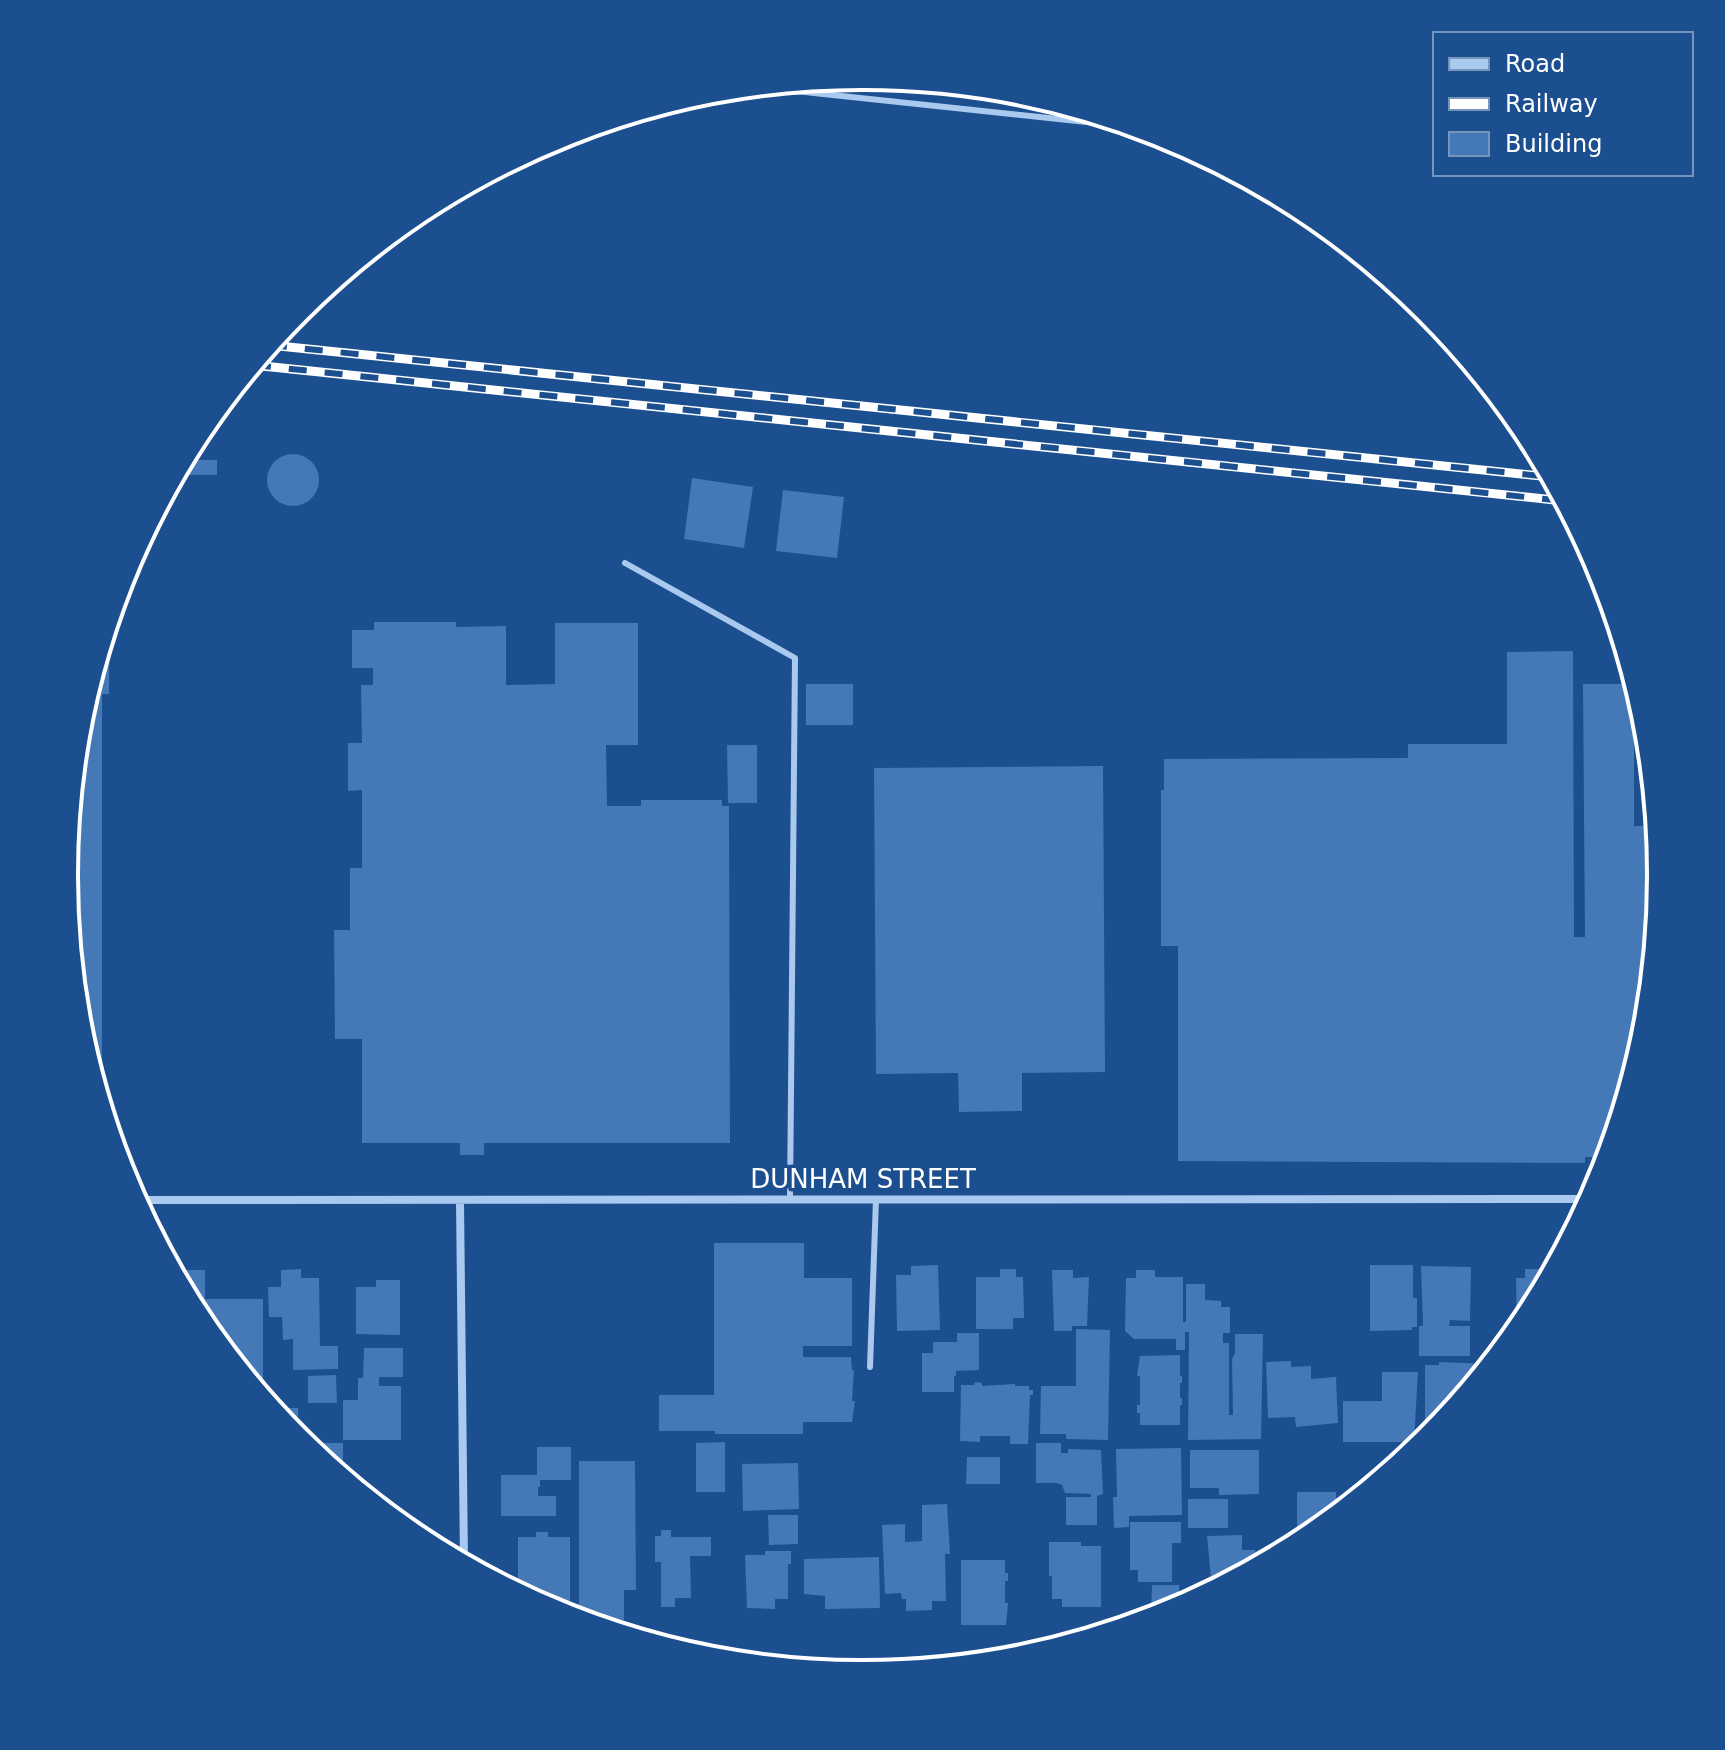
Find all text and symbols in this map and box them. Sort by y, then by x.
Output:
legend [1433,32,1693,176]
text: Road [1505,50,1565,78]
text: Railway [1505,90,1598,118]
text: Building [1505,130,1602,158]
street label: DUNHAM STREET [750,1164,976,1194]

